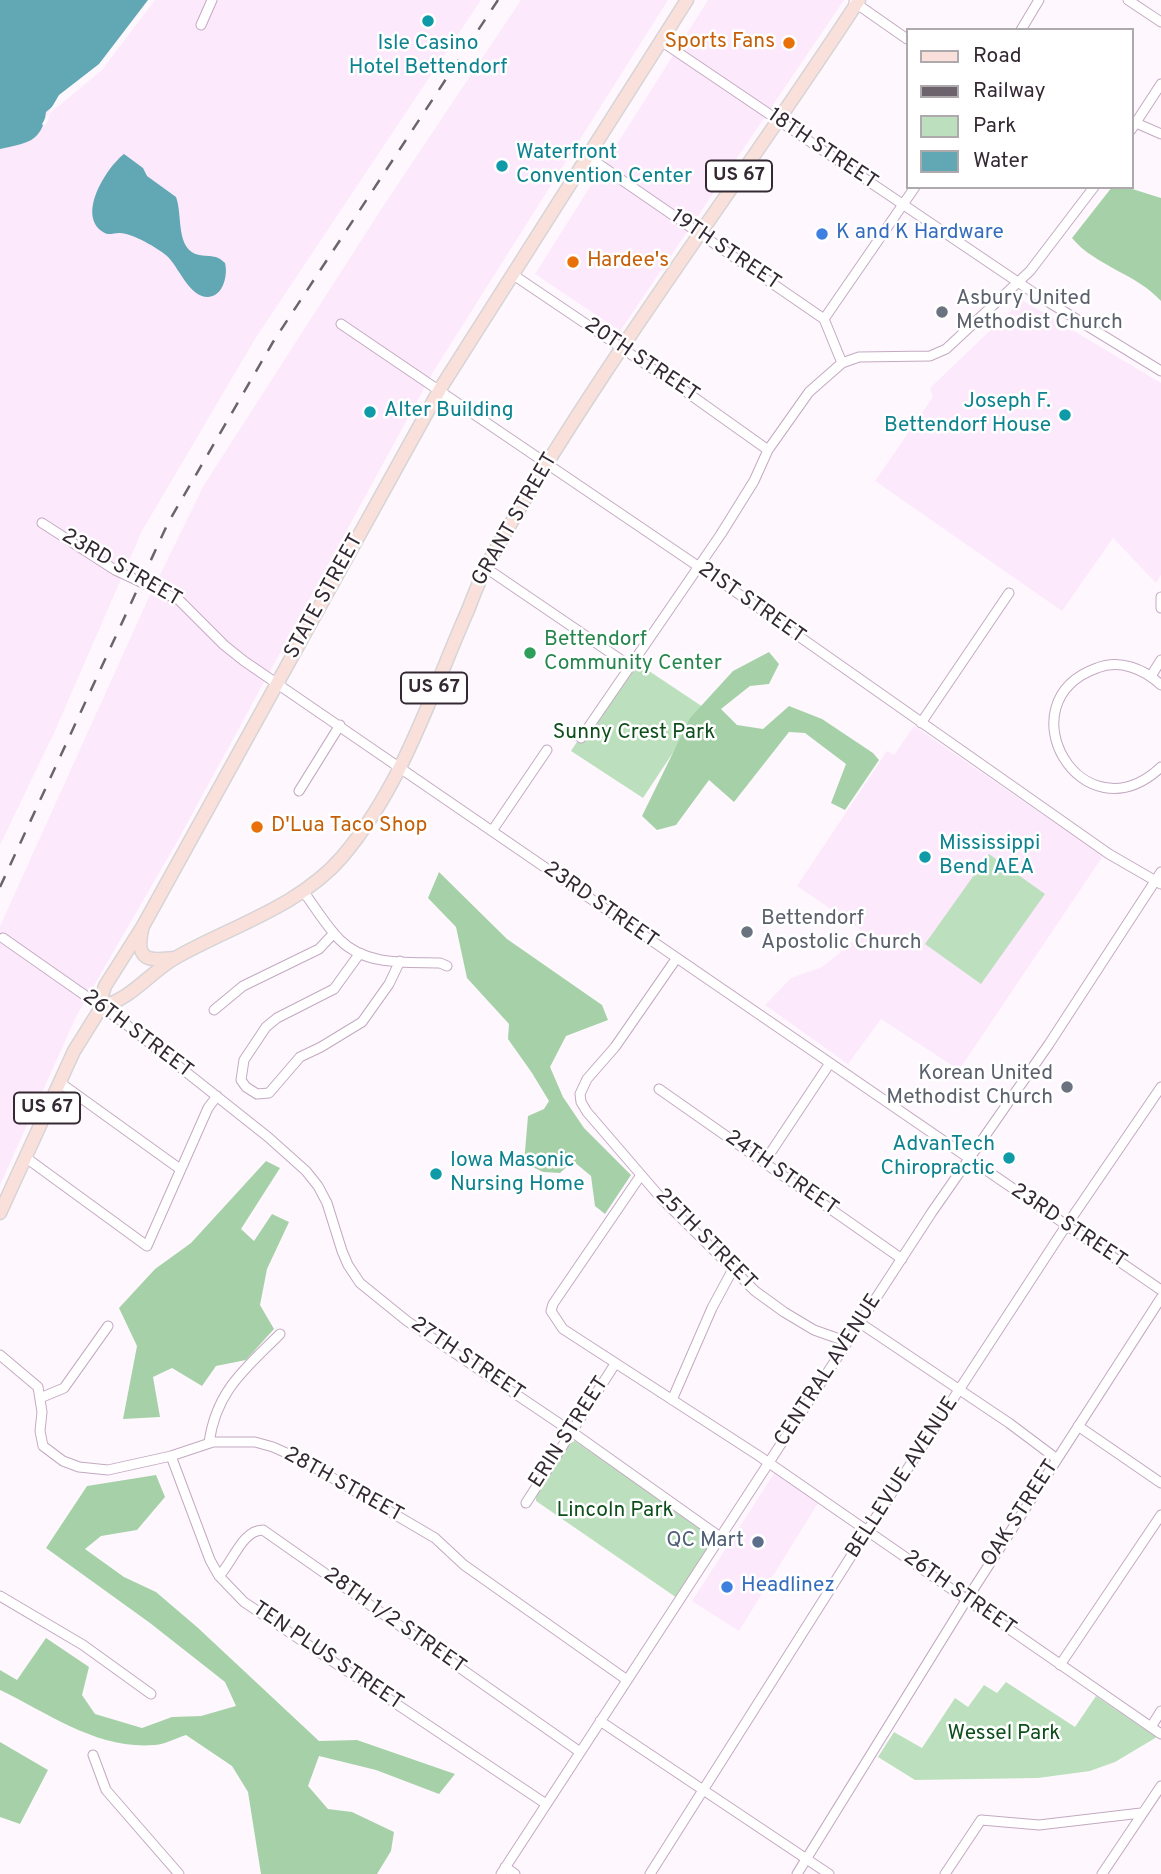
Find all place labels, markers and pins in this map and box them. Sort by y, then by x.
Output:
marker: Isle Casino Hotel Bettendorf [420,13,436,29]
place label: Sports Fans [664,30,775,56]
place label: Isle Casino Hotel Bettendorf [349,32,507,82]
marker: Sports Fans [781,35,797,51]
place label: Waterfront Convention Center [516,141,692,191]
marker: Waterfront Convention Center [494,158,510,174]
place label: K and K Hardware [836,221,1004,247]
marker: K and K Hardware [814,226,830,242]
place label: Hardee's [587,249,669,275]
marker: Hardee's [565,254,581,270]
place label: Asbury United Methodist Church [956,287,1123,337]
marker: Asbury United Methodist Church [934,304,950,320]
place label: Joseph F. Bettendorf House [884,390,1051,440]
place label: Alter Building [384,399,514,425]
marker: Alter Building [362,404,378,420]
marker: Joseph F. Bettendorf House [1057,407,1073,423]
place label: Bettendorf Community Center [544,628,722,678]
marker: Bettendorf Community Center [522,645,538,661]
place label: D'Lua Taco Shop [271,814,427,840]
marker: D'Lua Taco Shop [249,819,265,835]
place label: Mississippi Bend AEA [939,832,1040,882]
marker: Mississippi Bend AEA [917,849,933,865]
place label: Bettendorf Apostolic Church [761,907,922,957]
marker: Bettendorf Apostolic Church [739,924,755,940]
place label: Korean United Methodist Church [886,1062,1053,1112]
marker: Korean United Methodist Church [1059,1079,1075,1095]
place label: AdvanTech Chiropractic [880,1133,995,1183]
place label: Iowa Masonic Nursing Home [450,1149,585,1199]
marker: AdvanTech Chiropractic [1001,1150,1017,1166]
marker: Iowa Masonic Nursing Home [428,1166,444,1182]
place label: QC Mart [666,1529,744,1555]
marker: QC Mart [750,1534,766,1550]
place label: Headlinez [741,1574,835,1600]
marker: Headlinez [719,1579,735,1595]

